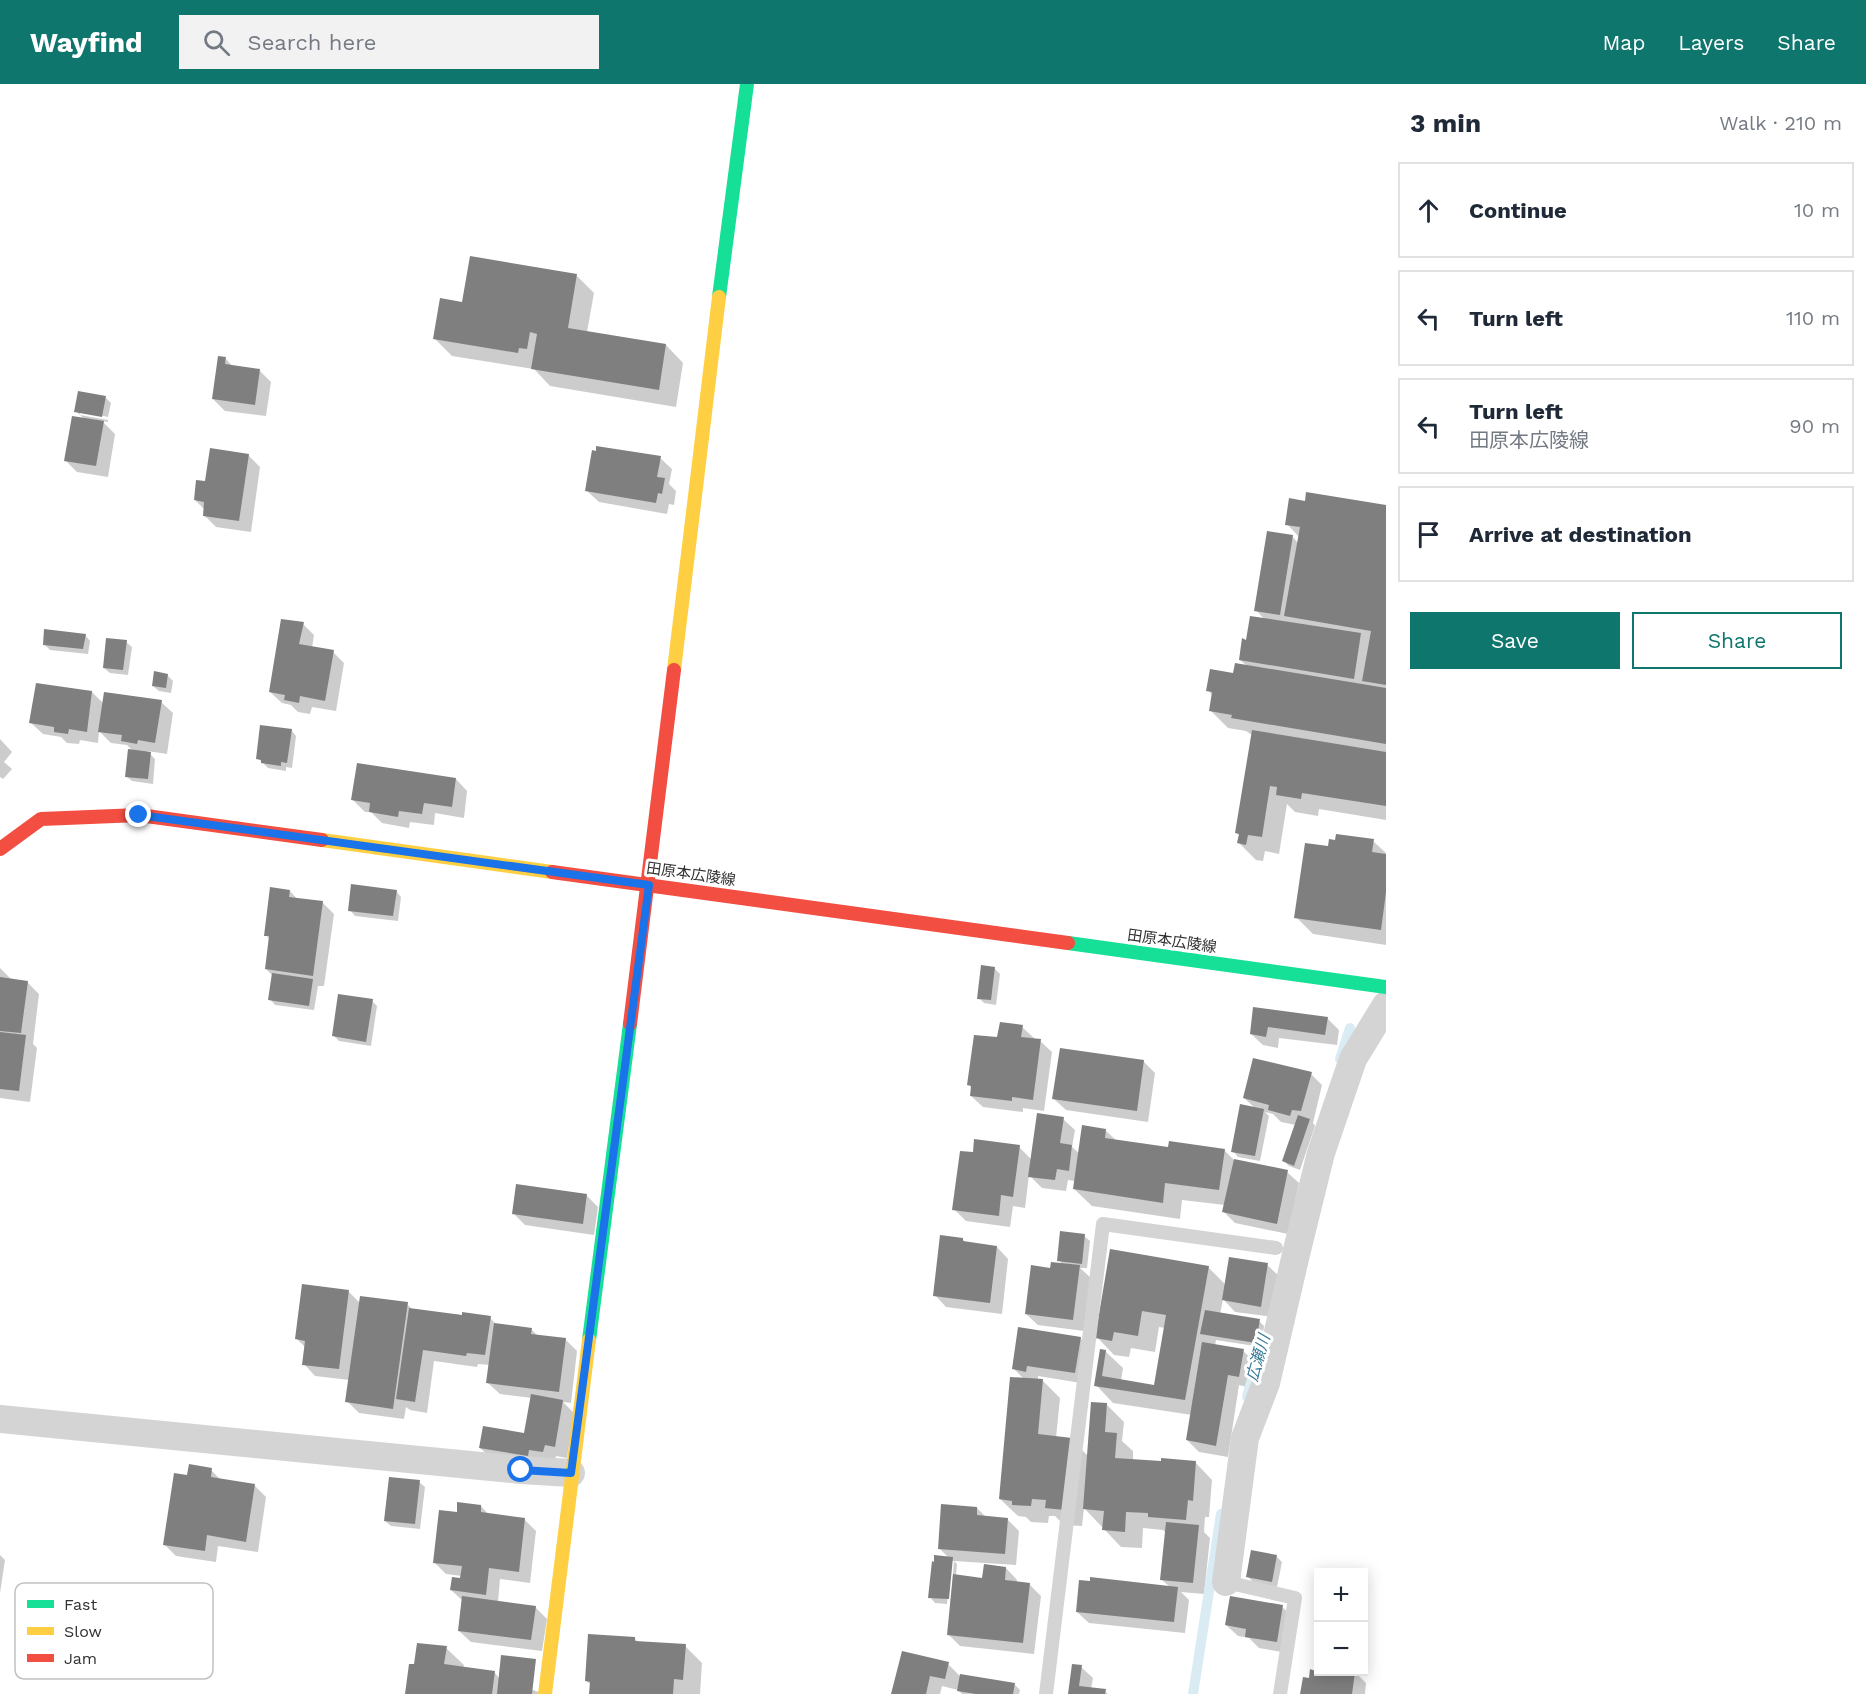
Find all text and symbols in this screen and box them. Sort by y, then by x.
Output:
search box [179,15,599,69]
text: Wayfind [30,26,143,59]
icon: search [200,26,233,59]
text: Search here [248,30,377,55]
text: Map [1602,30,1645,55]
text: Layers [1678,30,1744,55]
text: Share [1777,30,1836,55]
text: 3 min [1410,108,1481,138]
text: Walk · 210 m [1719,111,1842,135]
icon: ahead [1412,194,1445,227]
text: Continue [1469,198,1567,223]
text: 10 m [1794,198,1840,222]
icon: left [1412,302,1445,335]
text: Turn left [1469,306,1563,331]
text: 110 m [1786,306,1840,330]
text: Turn left [1469,399,1563,424]
icon: left [1412,410,1445,443]
text: 90 m [1789,414,1840,438]
text: 田原本広陵線 [1469,428,1589,452]
icon: arrive [1412,518,1445,551]
text: Arrive at destination [1469,522,1692,547]
button: Save [1410,612,1620,669]
button: Share [1632,612,1842,669]
route end [125,801,151,827]
street label: 田原本広陵線 [645,859,737,889]
street label: 田原本広陵線 [1126,926,1218,956]
water label: 広瀬川 [1242,1330,1274,1384]
route start [507,1456,533,1482]
map controls [1314,1568,1368,1676]
button: + [1314,1568,1368,1622]
legend [15,1583,213,1679]
text: Fast [64,1595,97,1614]
text: Slow [64,1622,102,1641]
button: − [1314,1622,1368,1676]
text: Jam [64,1649,97,1668]

